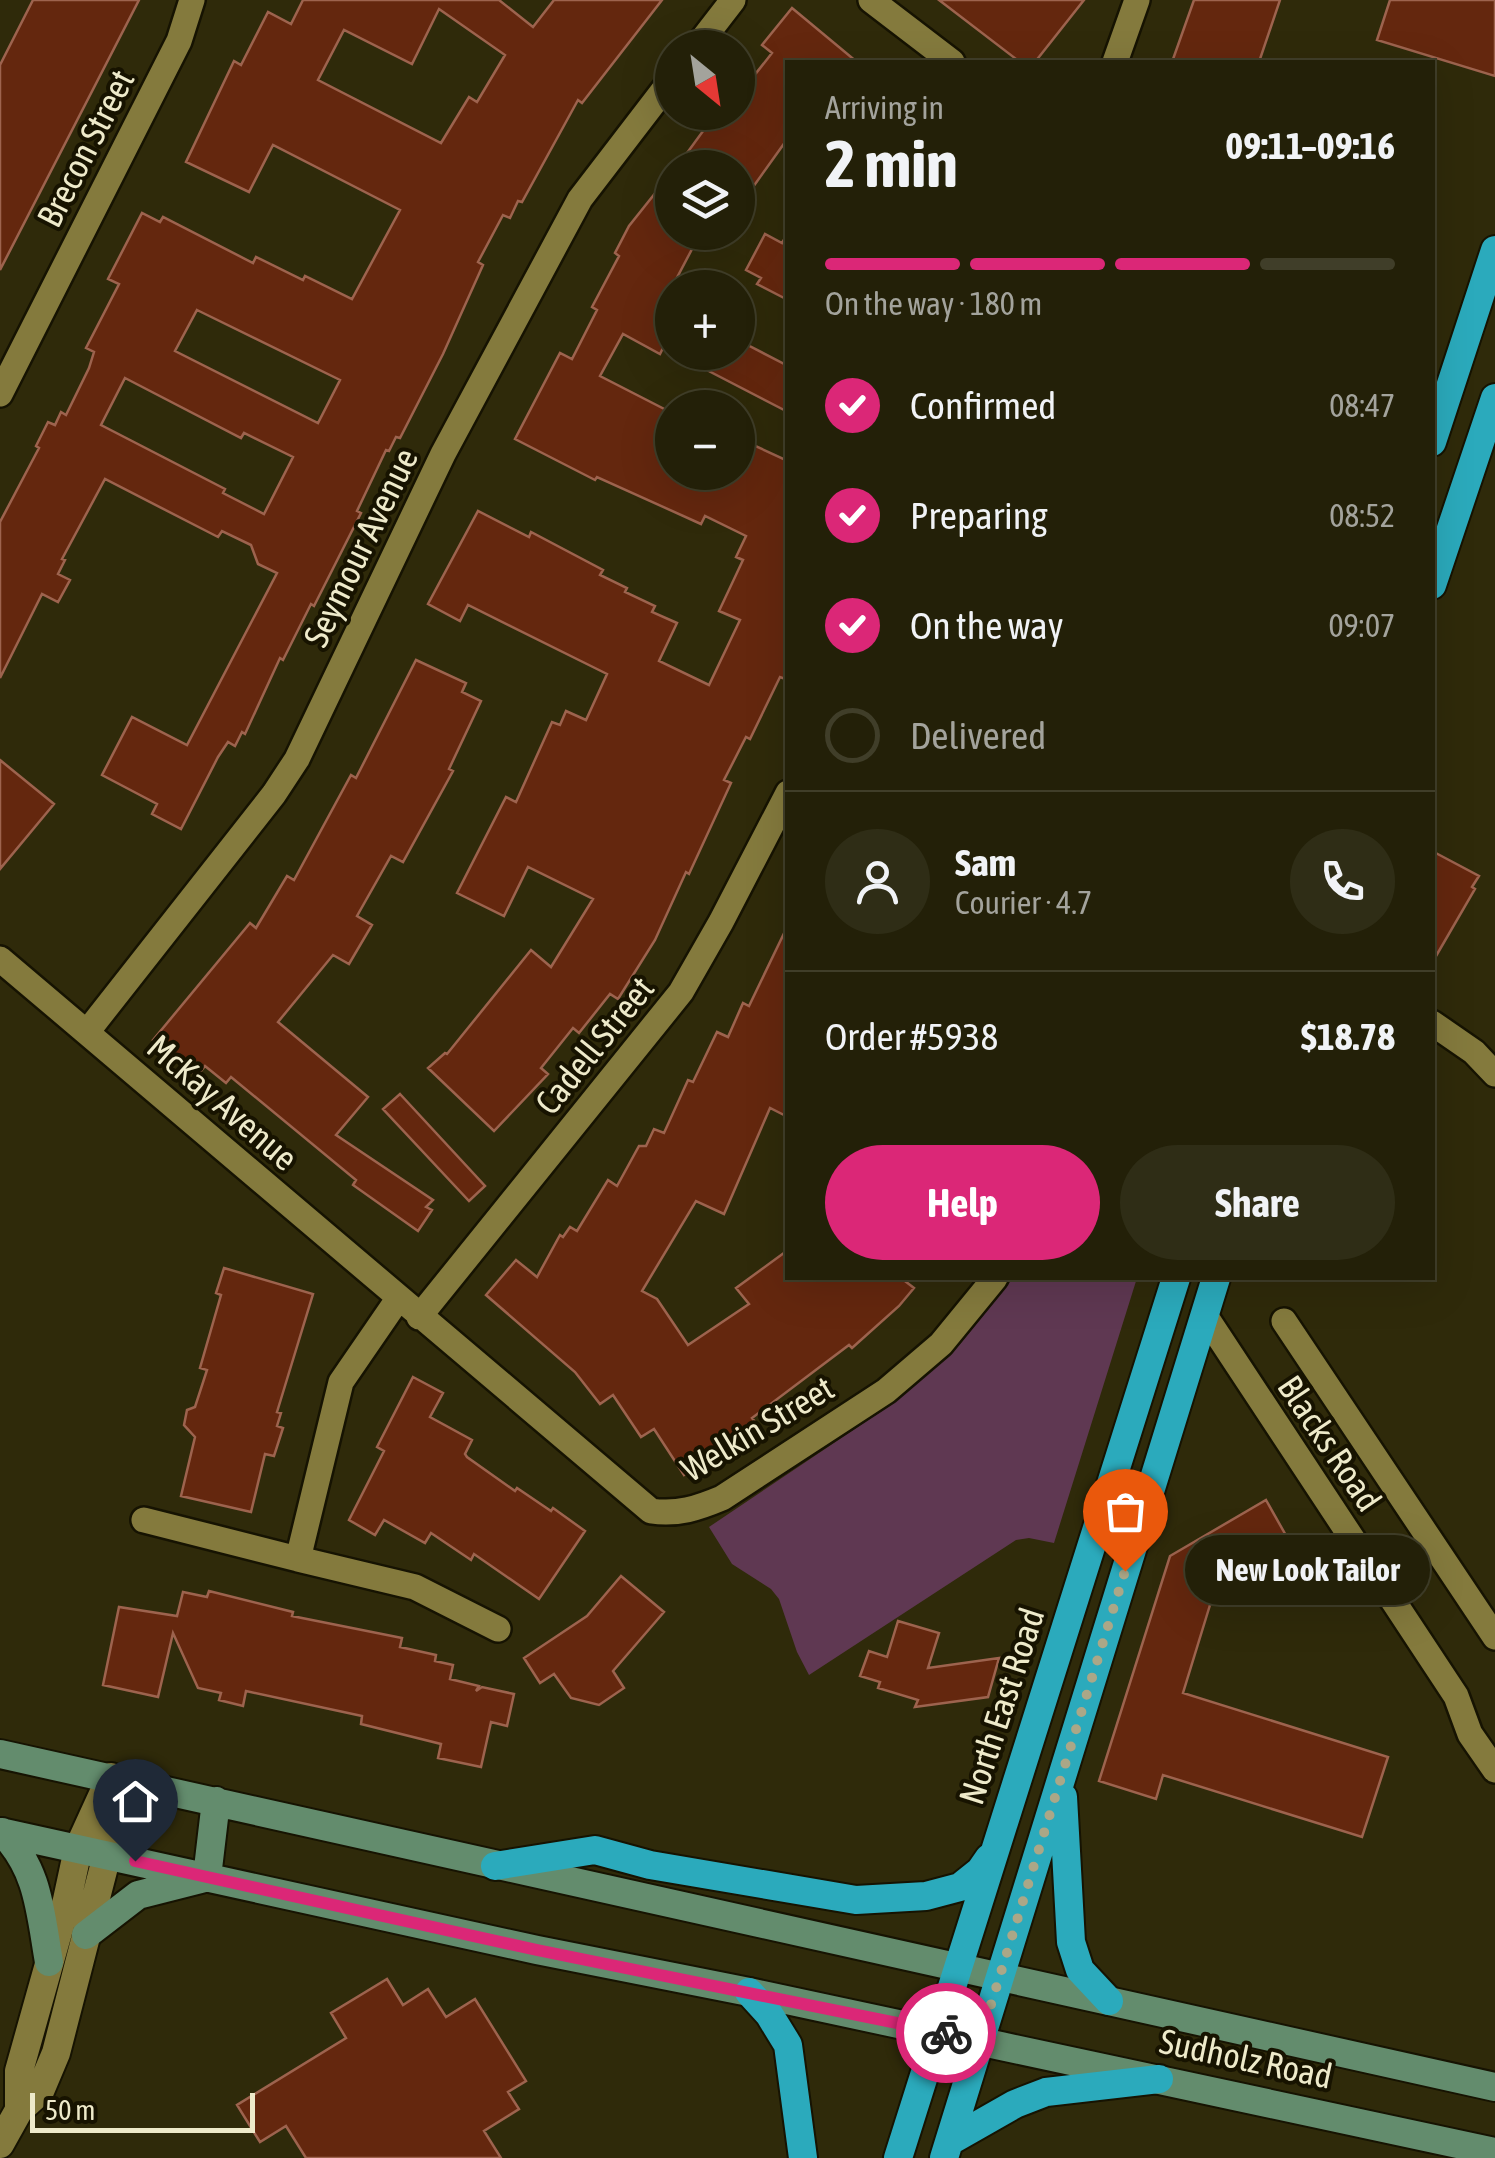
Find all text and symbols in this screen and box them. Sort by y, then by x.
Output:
north arrow [655,30,755,130]
map controls [655,30,755,490]
street label: Brecon Street [28,63,142,233]
text: Arriving in [825,89,944,126]
text: 09:11–09:16 [1225,124,1395,167]
text: 2 min [825,126,958,201]
button: layers [655,150,755,250]
button: + [655,270,755,370]
text: On the way · 180 m [825,285,1042,322]
icon: check [825,378,880,433]
text: Confirmed [910,384,1056,427]
text: 08:47 [1329,387,1395,424]
button: − [655,390,755,490]
street label: Seymour Avenue [295,442,425,652]
icon: check [825,488,880,543]
text: Preparing [910,494,1048,537]
text: 08:52 [1329,497,1395,534]
icon: check [825,598,880,653]
text: On the way [910,604,1063,647]
text: 09:07 [1329,607,1395,644]
text: Delivered [910,714,1046,757]
button: person [825,829,930,934]
button: phone [1290,829,1395,934]
text: Sam [955,841,1016,884]
text: Courier · 4.7 [955,884,1092,921]
street label: Cadell Street [527,968,661,1122]
text: Order #5938 [825,1015,998,1058]
text: $18.78 [1301,1015,1395,1058]
street label: McKay Avenue [140,1026,306,1178]
button: Help [825,1145,1100,1260]
button: Share [1120,1145,1395,1260]
street label: Welkin Street [674,1367,840,1489]
street label: Blacks Road [1270,1368,1390,1518]
pin [1083,1469,1168,1572]
icon: bag [1098,1484,1153,1539]
callout: New Look Tailor [1185,1536,1430,1606]
text: New Look Tailor [1215,1551,1400,1588]
street label: North East Road [950,1603,1052,1809]
pin [93,1759,178,1862]
icon: home [108,1774,163,1829]
courier [896,1983,996,2083]
icon: bike [919,2006,974,2061]
street label: Sudholz Road [1156,2020,1336,2096]
scale bar [30,2088,255,2132]
text: 50 m [45,2094,95,2126]

